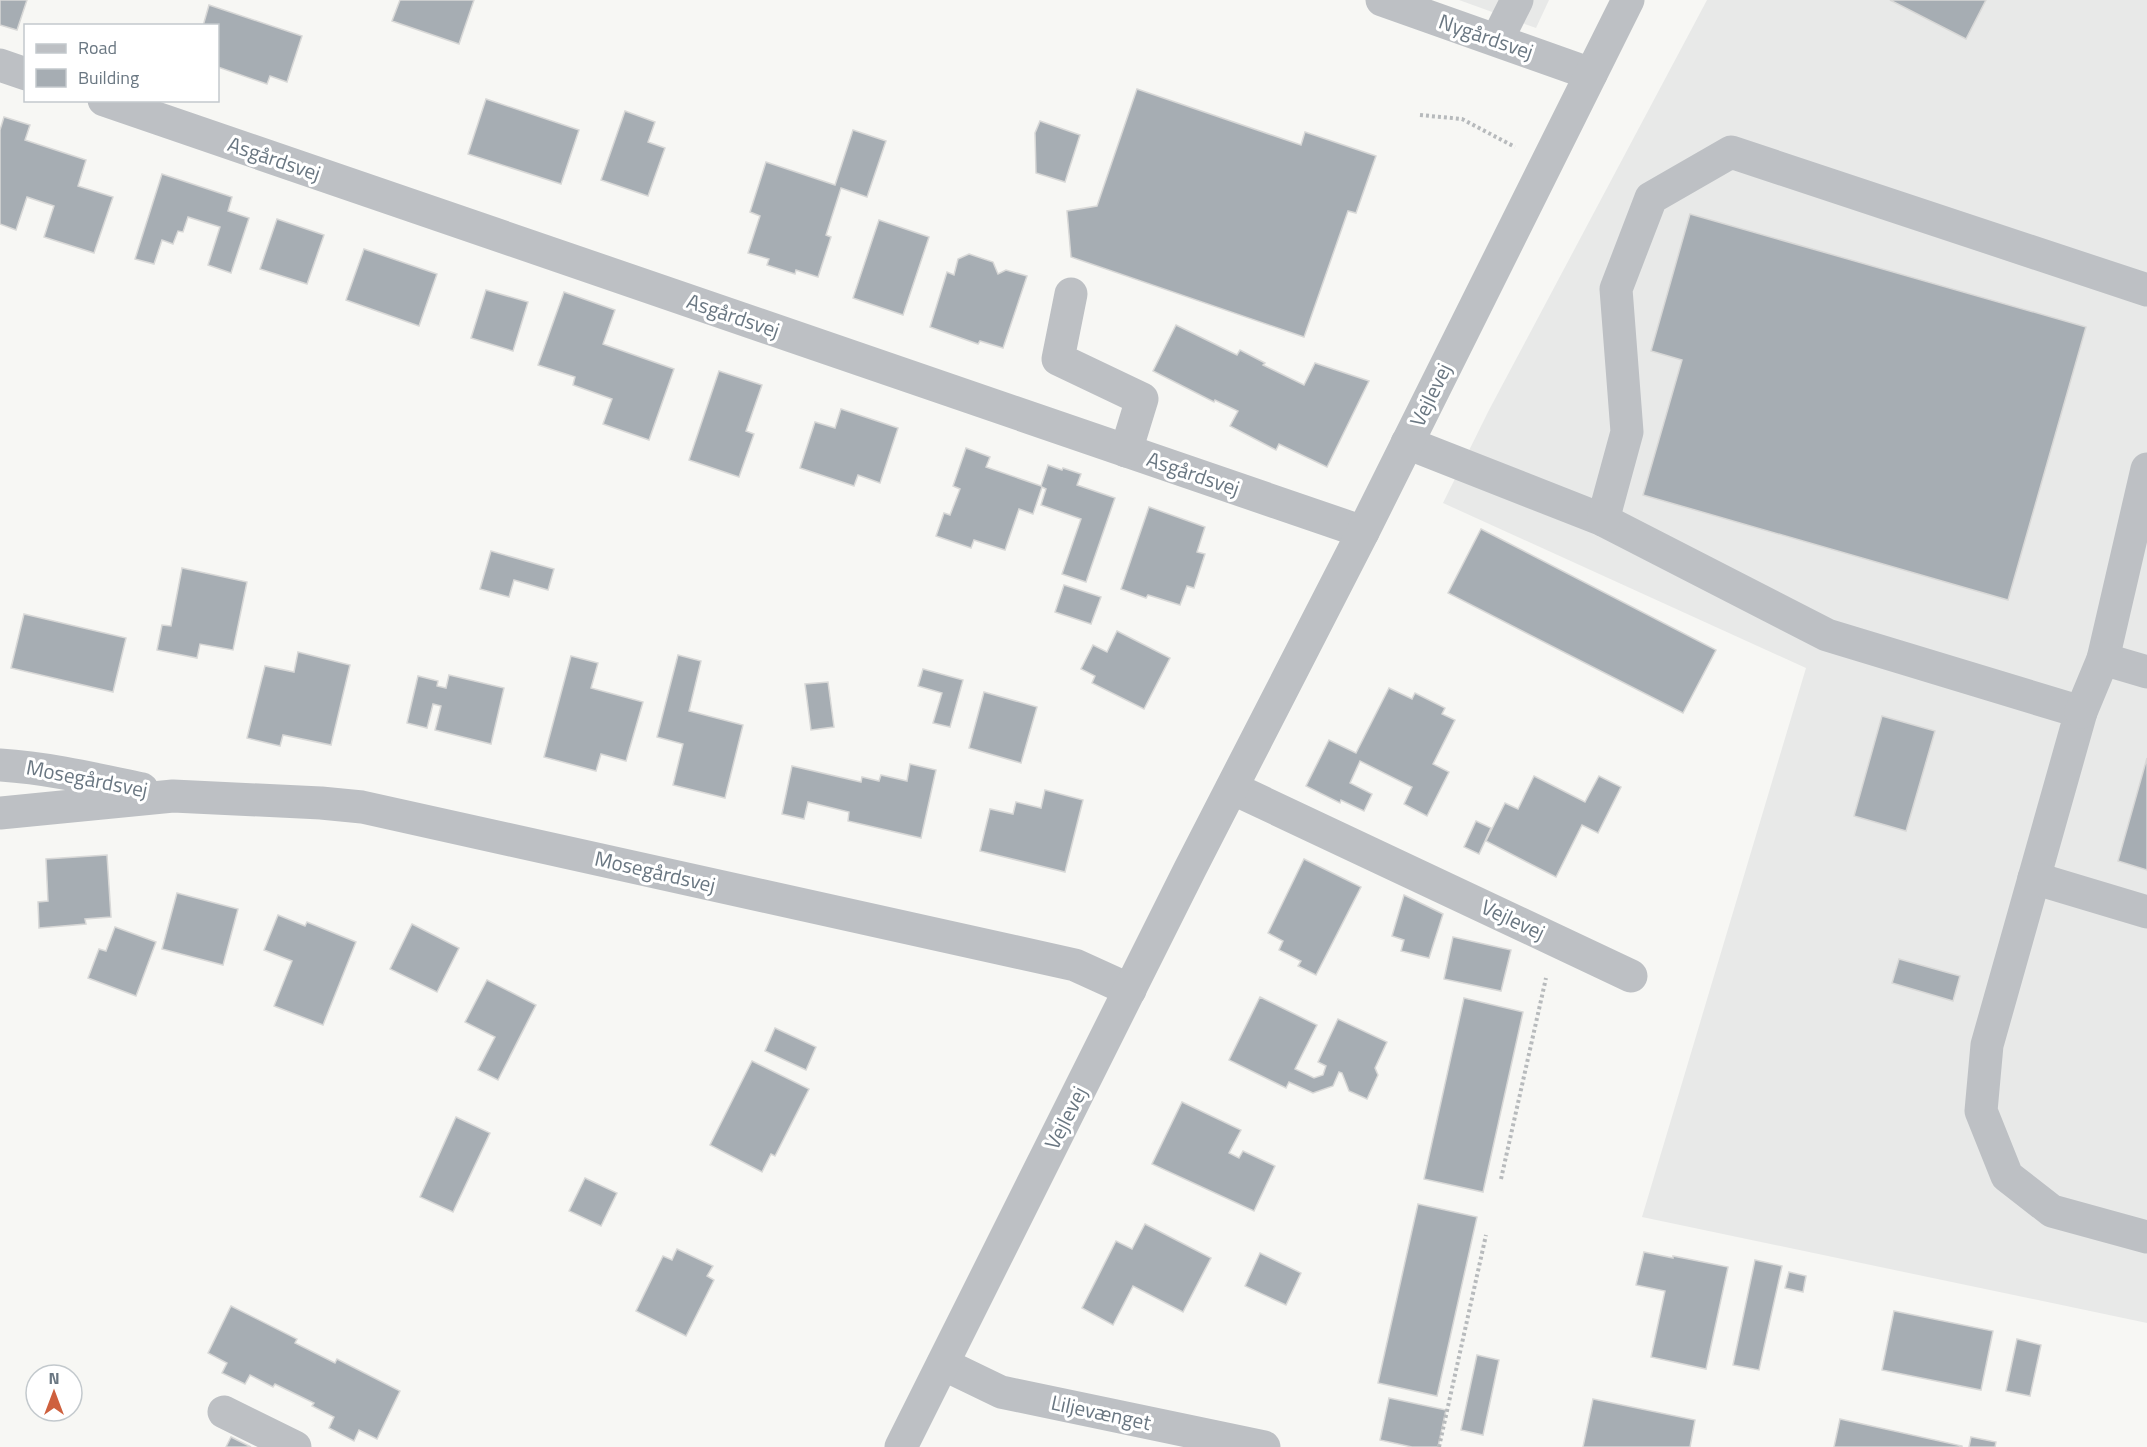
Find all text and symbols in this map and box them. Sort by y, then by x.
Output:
street label: Nygårdsvej [1435,5,1538,67]
legend [24,24,219,102]
text: Road [78,34,117,61]
text: Building [78,64,139,91]
street label: Asgårdsvej [224,127,325,189]
street label: Asgårdsvej [683,284,784,346]
street label: Vejlevej [1401,357,1459,432]
street label: Asgårdsvej [1143,442,1244,504]
street label: Mosegårdsvej [24,751,151,805]
street label: Mosegårdsvej [592,842,719,900]
street label: Vejlevej [1476,890,1551,948]
street label: Vejlevej [1036,1080,1095,1155]
north arrow [24,1363,84,1423]
text: N [48,1366,60,1390]
street label: Liljevænget [1048,1386,1155,1438]

